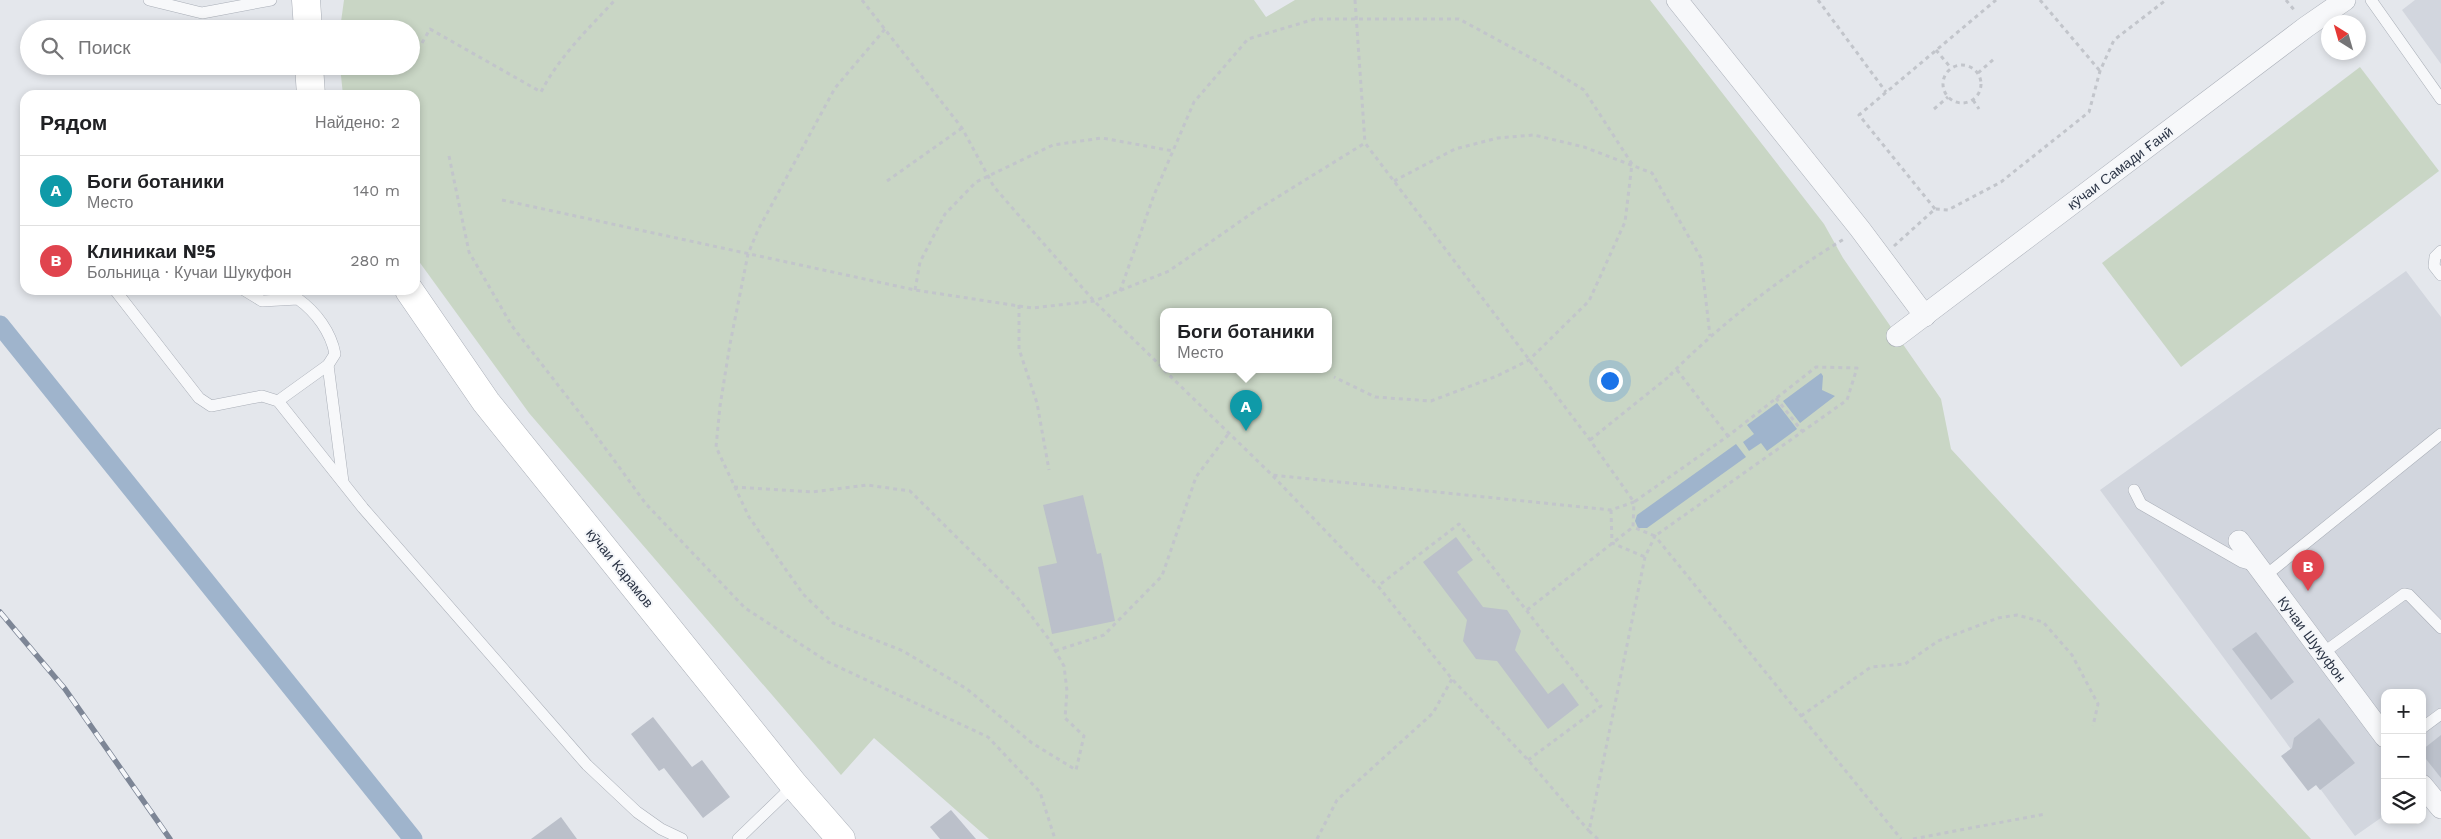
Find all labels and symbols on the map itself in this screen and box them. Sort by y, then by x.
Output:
north arrow [2321,15,2366,60]
street label: кӯчаи Самади Ғанӣ [2064,123,2176,213]
your location [1597,368,1623,394]
pin: A [1230,390,1262,431]
street label: кӯчаи Карамов [583,525,657,611]
pin: B [2292,550,2324,591]
street label: Кучаи Шукуфон [2275,593,2349,685]

